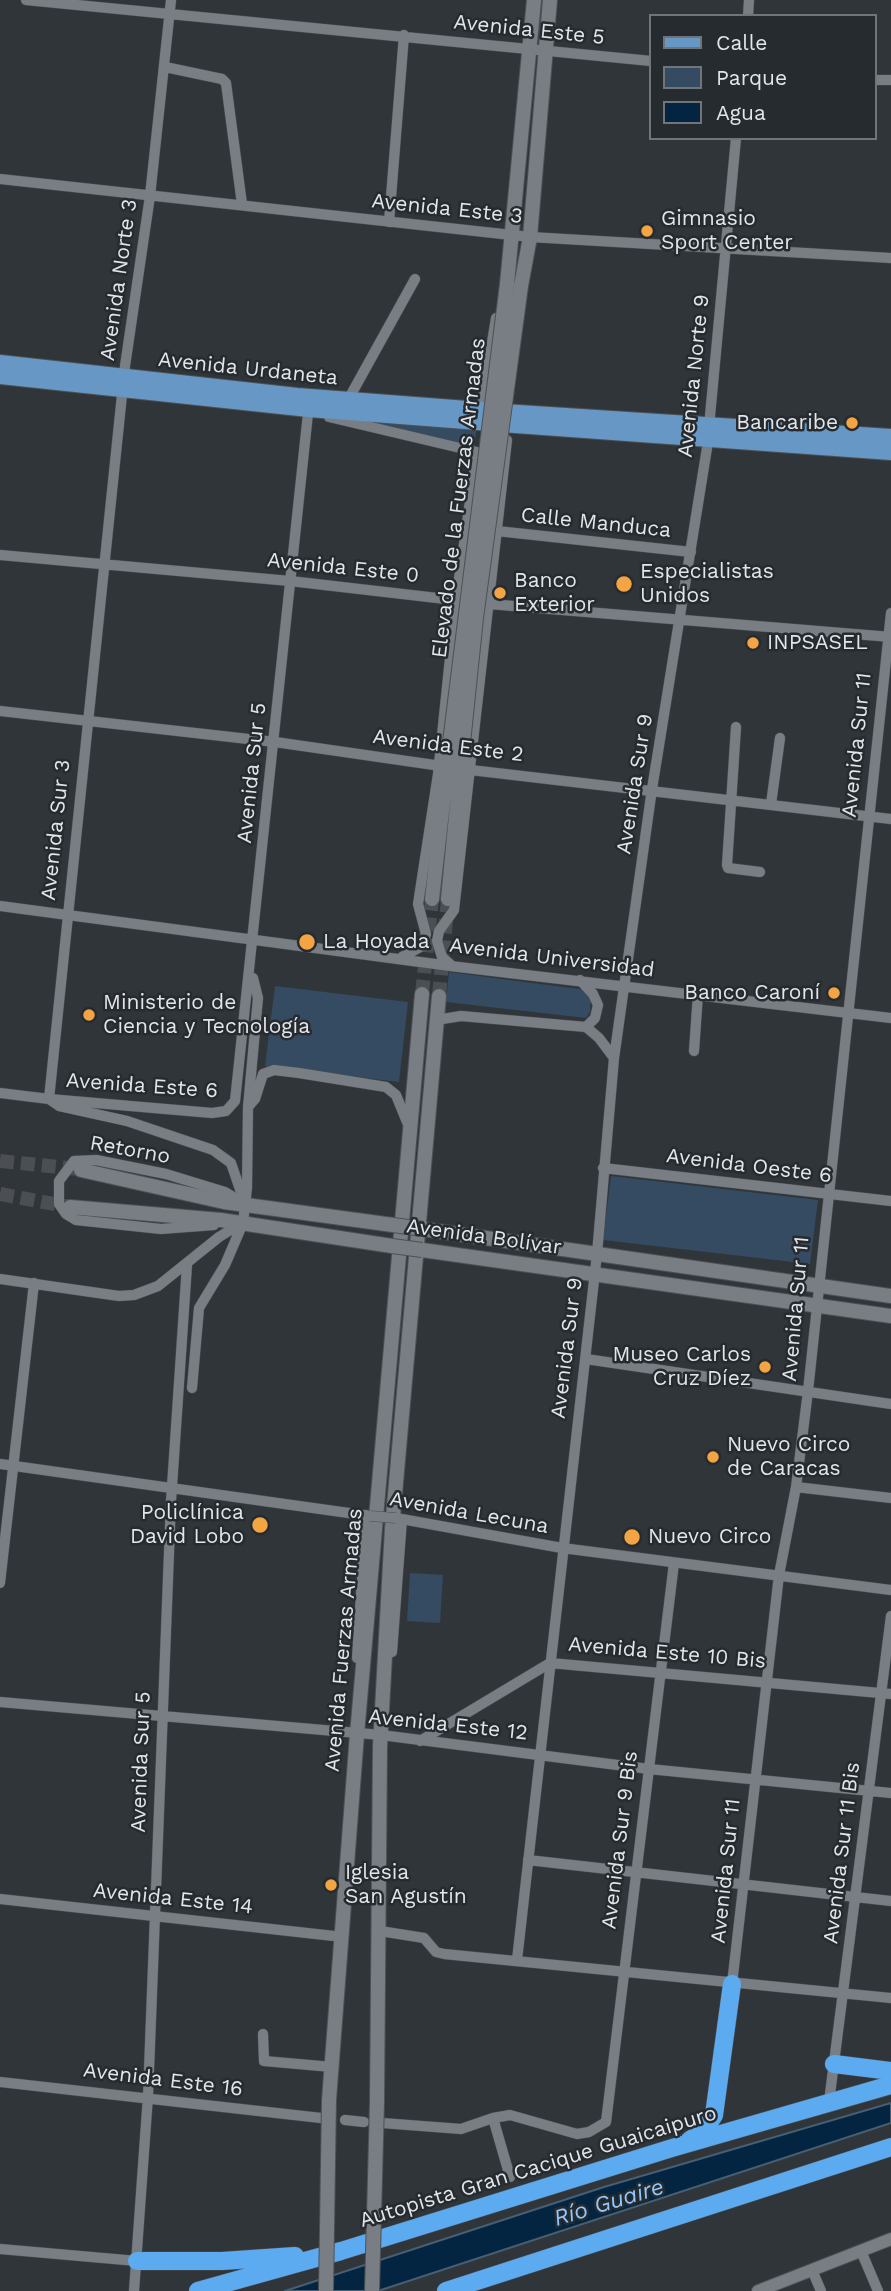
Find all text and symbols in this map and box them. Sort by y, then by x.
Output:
street label: Avenida Este 5 [452,10,606,50]
legend [650,14,877,140]
text: Calle [716,30,767,55]
text: Parque [716,65,787,90]
text: Agua [716,100,766,125]
street label: Avenida Este 3 [370,189,524,229]
street label: Avenida Norte 3 [95,197,143,363]
place label: Gimnasio Sport Center [661,206,793,256]
marker: Gimnasio Sport Center [639,223,655,239]
street label: Avenida Norte 9 [673,293,715,459]
street label: Elevado de la Fuerzas Armadas [427,336,491,660]
street label: Avenida Urdaneta [157,347,339,391]
place label: Bancaribe [736,410,838,436]
marker: Bancaribe [844,415,860,431]
street label: Calle Manduca [520,503,672,543]
street label: Avenida Este 0 [266,547,420,589]
place label: Especialistas Unidos [640,559,774,609]
place label: Banco Exterior [514,568,595,618]
marker: Especialistas Unidos [614,574,634,594]
marker: Banco Exterior [492,585,508,601]
place label: INPSASEL [767,630,868,656]
marker: INPSASEL [745,635,761,651]
street label: Avenida Sur 11 [837,671,877,819]
street label: Avenida Sur 5 [232,701,272,845]
street label: Avenida Sur 9 [611,712,659,856]
street label: Avenida Este 2 [371,724,525,768]
street label: Avenida Sur 3 [36,758,76,902]
place label: La Hoyada [323,929,430,955]
marker: La Hoyada [297,932,317,952]
street label: Avenida Universidad [448,933,656,983]
place label: Banco Caroní [684,980,820,1006]
marker: Banco Caroní [826,985,842,1001]
place label: Ministerio de Ciencia y Tecnología [103,990,310,1040]
marker: Ministerio de Ciencia y Tecnología [81,1007,97,1023]
street label: Avenida Este 6 [65,1068,219,1104]
street label: Retorno [88,1131,172,1169]
street label: Avenida Oeste 6 [665,1143,833,1189]
street label: Avenida Bolívar [405,1214,563,1260]
street label: Avenida Sur 11 [777,1235,815,1383]
street label: Avenida Sur 9 [546,1276,588,1420]
place label: Museo Carlos Cruz Díez [612,1342,751,1392]
marker: Museo Carlos Cruz Díez [757,1359,773,1375]
place label: Nuevo Circo de Caracas [727,1432,850,1482]
marker: Nuevo Circo de Caracas [705,1449,721,1465]
street label: Avenida Lecuna [388,1487,550,1539]
place label: Policlínica David Lobo [130,1500,244,1550]
street label: Avenida Fuerzas Armadas [320,1507,368,1773]
marker: Policlínica David Lobo [250,1515,270,1535]
place label: Nuevo Circo [648,1524,771,1550]
marker: Nuevo Circo [622,1527,642,1547]
street label: Avenida Este 10 Bis [567,1632,767,1674]
street label: Avenida Sur 5 [126,1691,156,1833]
street label: Avenida Este 12 [367,1704,529,1746]
street label: Avenida Sur 9 Bis [597,1749,643,1931]
street label: Avenida Sur 11 Bis [818,1761,866,1945]
street label: Avenida Sur 11 [706,1797,746,1945]
place label: Iglesia San Agustín [345,1860,467,1910]
marker: Iglesia San Agustín [323,1877,339,1893]
street label: Avenida Este 14 [92,1878,254,1920]
street label: Avenida Este 16 [82,2058,244,2102]
street label: Autopista Gran Cacique Guaicaipuro [356,2101,720,2233]
water label: Río Guaire [551,2173,667,2233]

